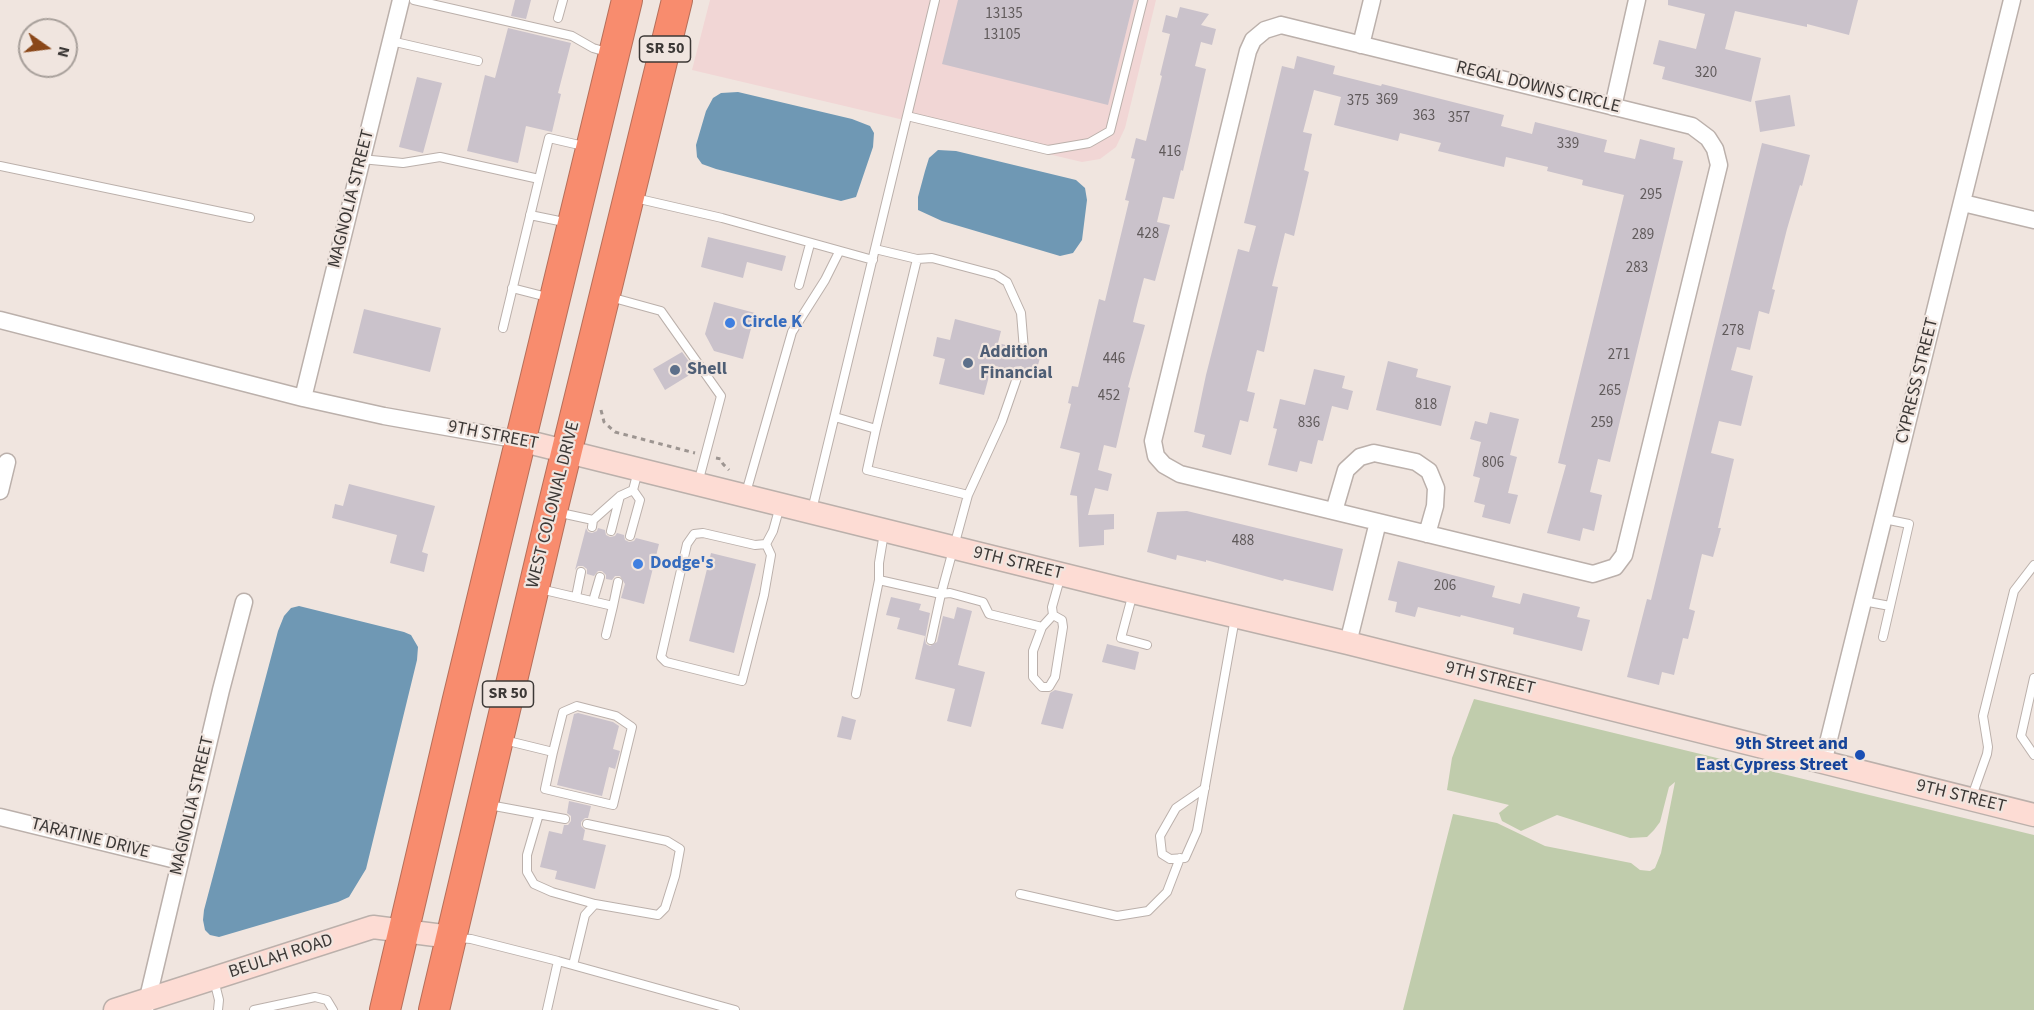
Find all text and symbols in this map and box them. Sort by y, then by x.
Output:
house number: 13135 [985,6,1023,24]
north arrow [18,18,78,78]
house number: 13105 [983,27,1021,45]
road number: SR 50 [640,36,690,62]
text: N [52,44,75,60]
street label: REGAL DOWNS CIRCLE [1454,57,1622,119]
house number: 320 [1695,65,1717,83]
house number: 369 [1376,92,1398,110]
house number: 375 [1347,93,1369,111]
house number: 363 [1413,108,1435,126]
house number: 357 [1448,110,1470,128]
street label: MAGNOLIA STREET [324,127,380,271]
house number: 339 [1557,136,1579,154]
house number: 416 [1159,144,1181,162]
house number: 295 [1640,187,1662,205]
house number: 428 [1137,226,1159,244]
house number: 289 [1632,227,1654,245]
house number: 283 [1626,260,1648,278]
place label: Circle K [742,312,802,334]
marker: Circle K [723,316,737,330]
street label: CYPRESS STREET [1892,316,1944,446]
house number: 278 [1722,323,1744,341]
place label: Addition Financial [980,342,1053,385]
house number: 271 [1608,347,1630,365]
house number: 446 [1103,351,1125,369]
marker: Addition Financial [961,356,975,370]
place label: Shell [687,359,727,381]
marker: Shell [668,363,682,377]
house number: 265 [1599,383,1621,401]
house number: 452 [1098,388,1120,406]
house number: 818 [1415,397,1437,415]
house number: 836 [1298,415,1320,433]
house number: 259 [1591,415,1613,433]
street label: 9TH STREET [446,417,540,455]
street label: WEST COLONIAL DRIVE [523,419,585,591]
house number: 806 [1482,455,1504,473]
house number: 488 [1232,533,1254,551]
street label: 9TH STREET [971,542,1065,586]
place label: Dodge's [650,553,713,575]
marker: Dodge's [631,557,645,571]
house number: 206 [1434,578,1456,596]
street label: 9TH STREET [1443,657,1537,701]
road number: SR 50 [482,681,534,707]
street label: MAGNOLIA STREET [167,734,219,878]
place label: 9th Street and East Cypress Street [1696,734,1848,777]
marker: 9th Street and East Cypress Street [1853,748,1867,762]
street label: 9TH STREET [1914,775,2008,819]
street label: TARATINE DRIVE [28,814,152,864]
street label: BEULAH ROAD [226,930,336,984]

